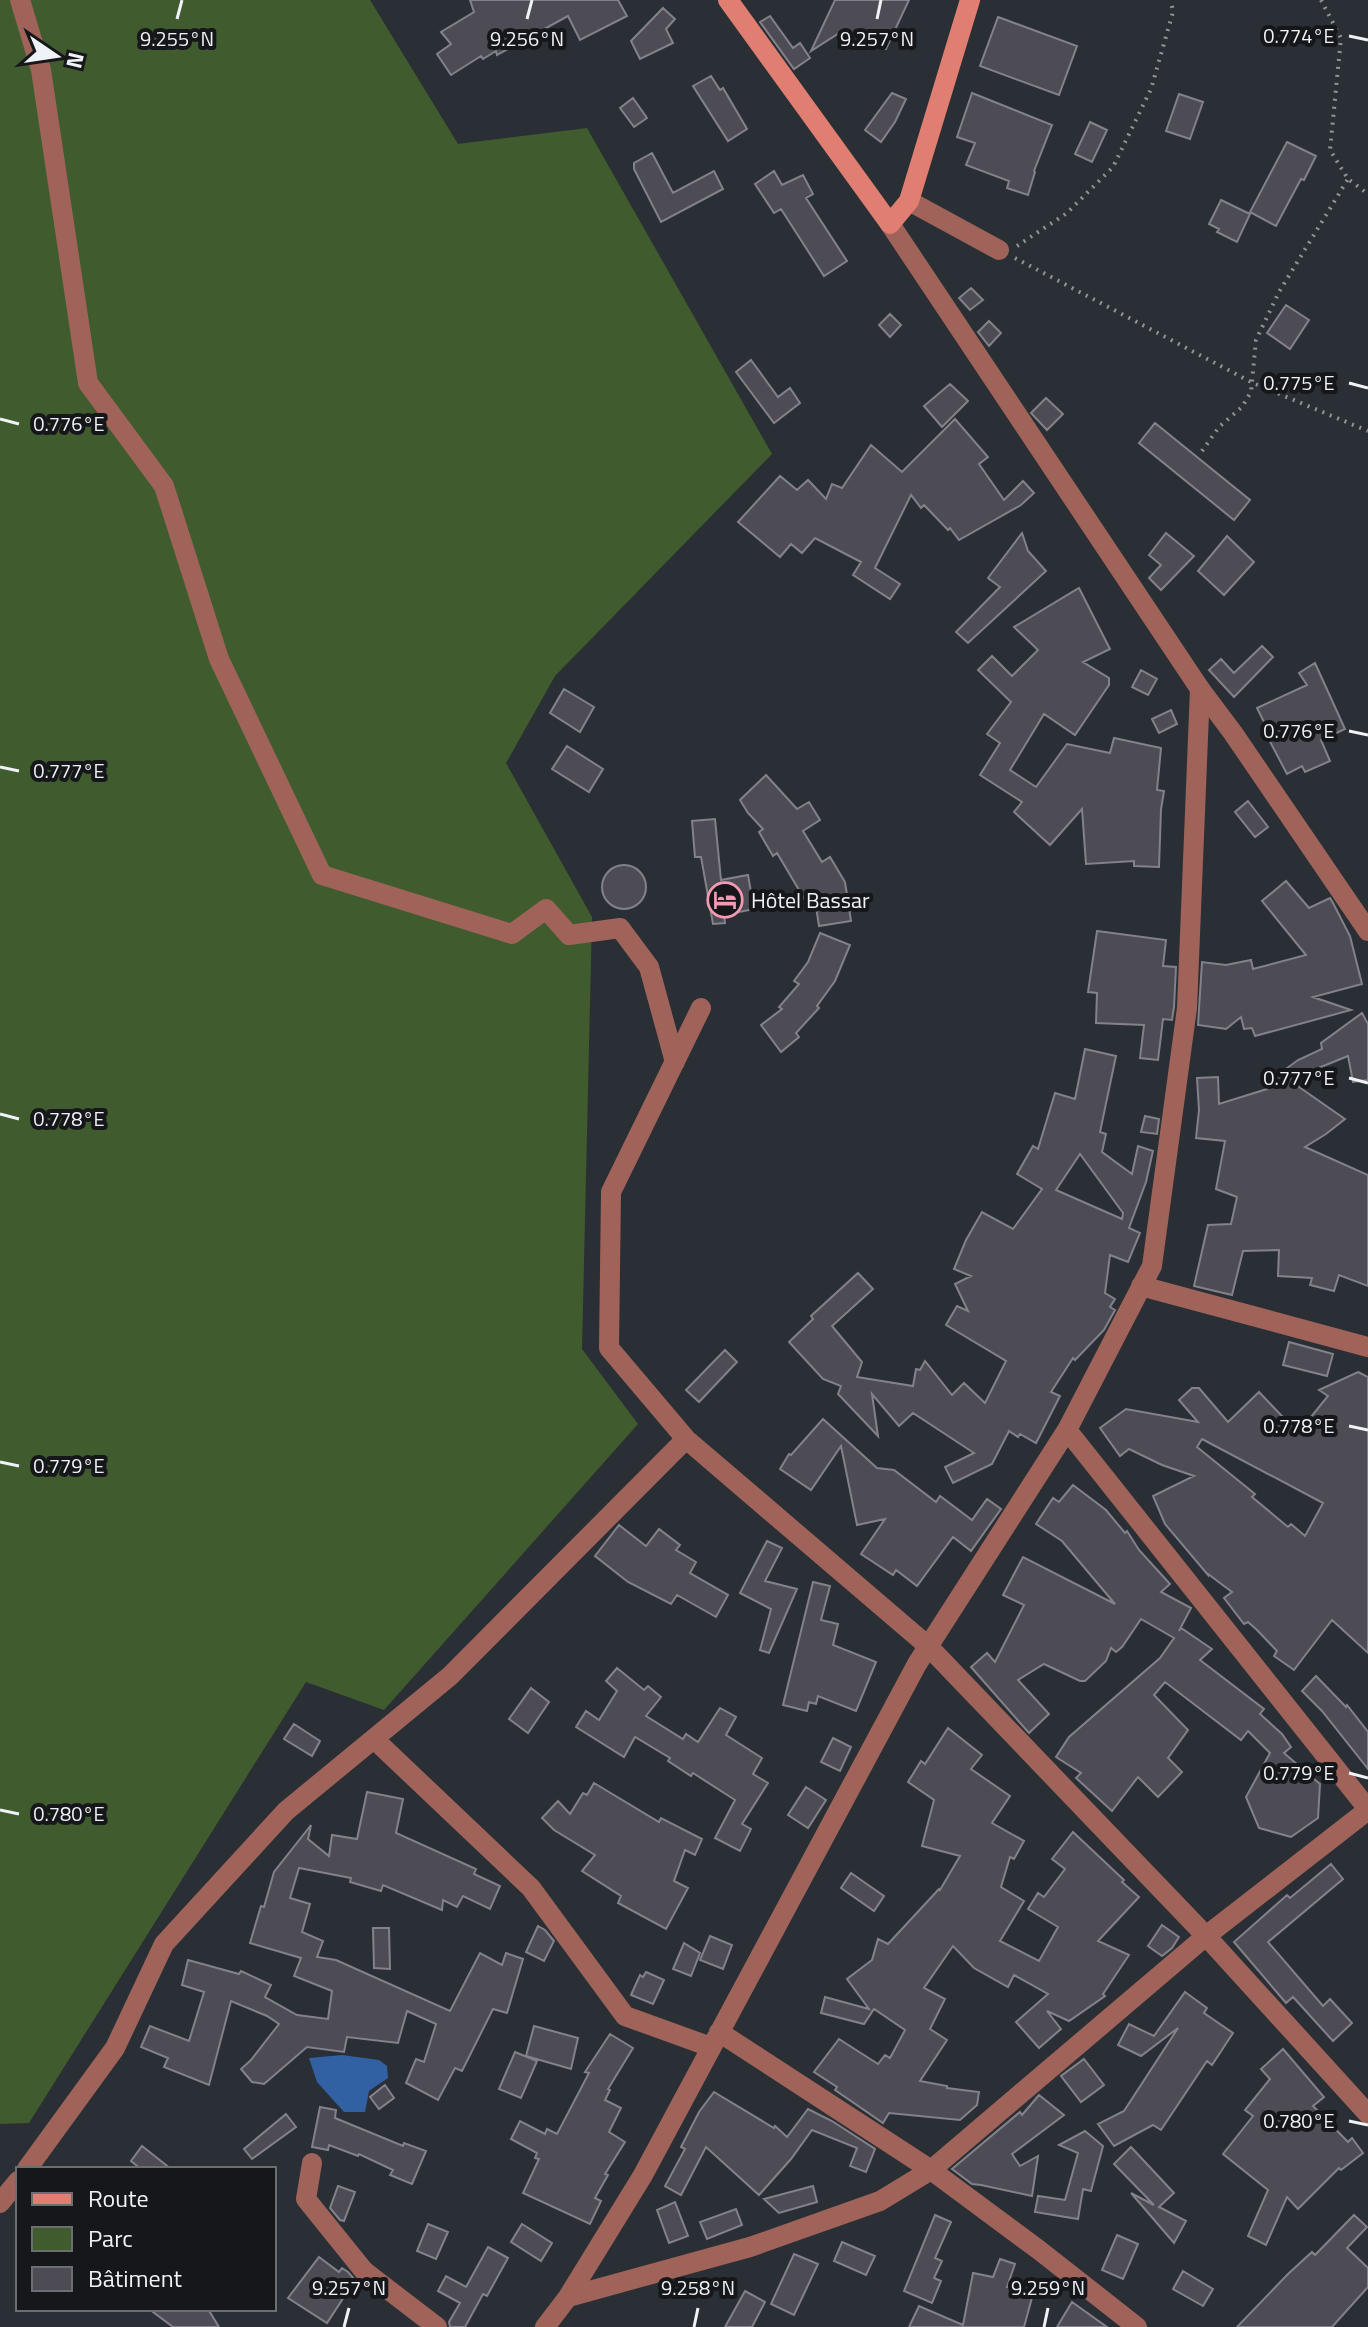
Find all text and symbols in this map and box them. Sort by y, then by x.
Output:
north arrow [16,16,96,96]
text: 0.774°E [1263,20,1335,51]
text: 9.255°N [140,23,214,54]
text: 9.256°N [490,23,564,54]
text: 9.257°N [840,23,914,54]
text: N [57,49,94,72]
text: 0.775°E [1263,367,1335,398]
text: 0.776°E [33,408,105,439]
text: 0.776°E [1263,715,1335,746]
text: 0.777°E [33,755,105,786]
hotel icon: Hôtel Bassar [706,881,744,919]
place label: Hôtel Bassar [751,883,870,917]
text: 0.777°E [1263,1062,1335,1093]
text: 0.778°E [33,1103,105,1134]
text: 0.778°E [1263,1410,1335,1441]
text: 0.779°E [33,1450,105,1481]
text: 0.779°E [1263,1757,1335,1788]
text: 0.780°E [33,1798,105,1829]
text: 0.780°E [1263,2105,1335,2136]
legend [16,2167,276,2311]
text: Route [88,2180,149,2216]
text: Parc [88,2220,133,2256]
text: Bâtiment [88,2260,182,2296]
text: 9.257°N [312,2272,386,2303]
text: 9.258°N [661,2272,735,2303]
text: 9.259°N [1011,2272,1085,2303]

